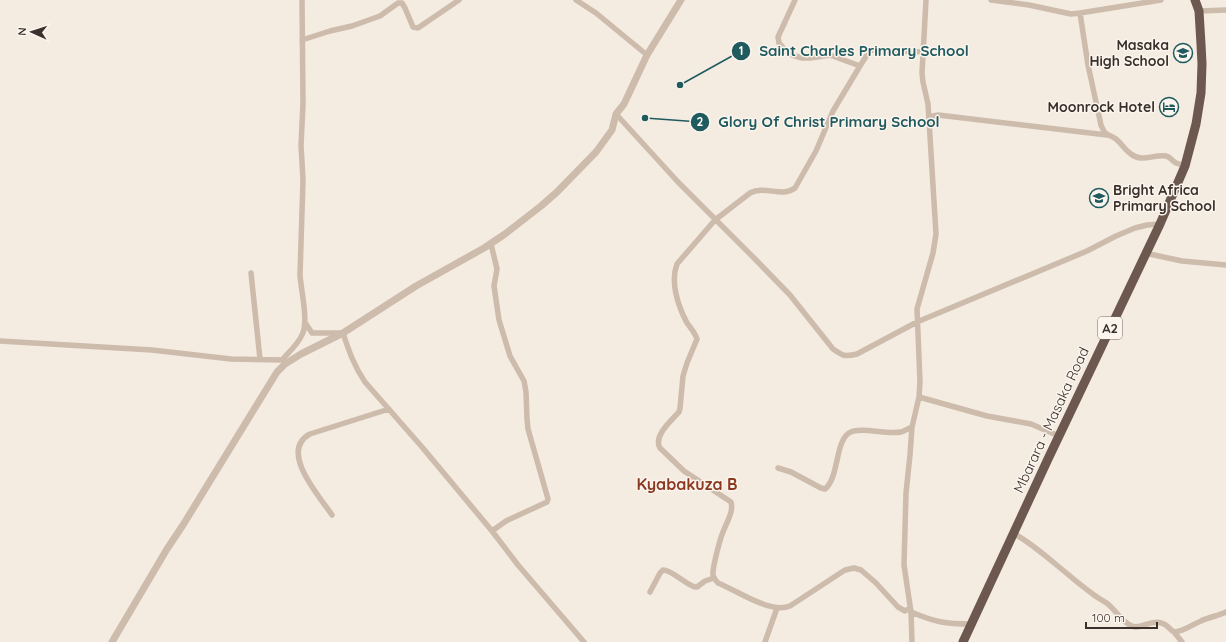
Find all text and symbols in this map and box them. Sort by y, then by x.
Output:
north arrow [12,12,52,52]
text: N [15,27,29,36]
place label: Masaka High School [1089,36,1169,70]
callout: Saint Charles Primary School [731,37,977,64]
text: Saint Charles Primary School [759,41,969,60]
school or university icon: Masaka High School [1172,42,1194,64]
text: 1 [739,43,743,58]
hotel icon: Moonrock Hotel [1158,96,1180,118]
place label: Moonrock Hotel [1048,98,1155,116]
callout: Glory Of Christ Primary School [690,108,948,135]
text: Glory Of Christ Primary School [718,112,940,131]
text: 2 [697,114,704,129]
place label: Bright Africa Primary School [1113,181,1216,215]
school or university icon: Bright Africa Primary School [1088,187,1110,209]
road number: A2 [1098,317,1122,339]
street label: Mbarara - Masaka Road [1009,344,1093,496]
district label: Kyabakuza B [637,474,737,494]
scale bar [1086,604,1157,630]
text: 100 m [1092,610,1125,625]

